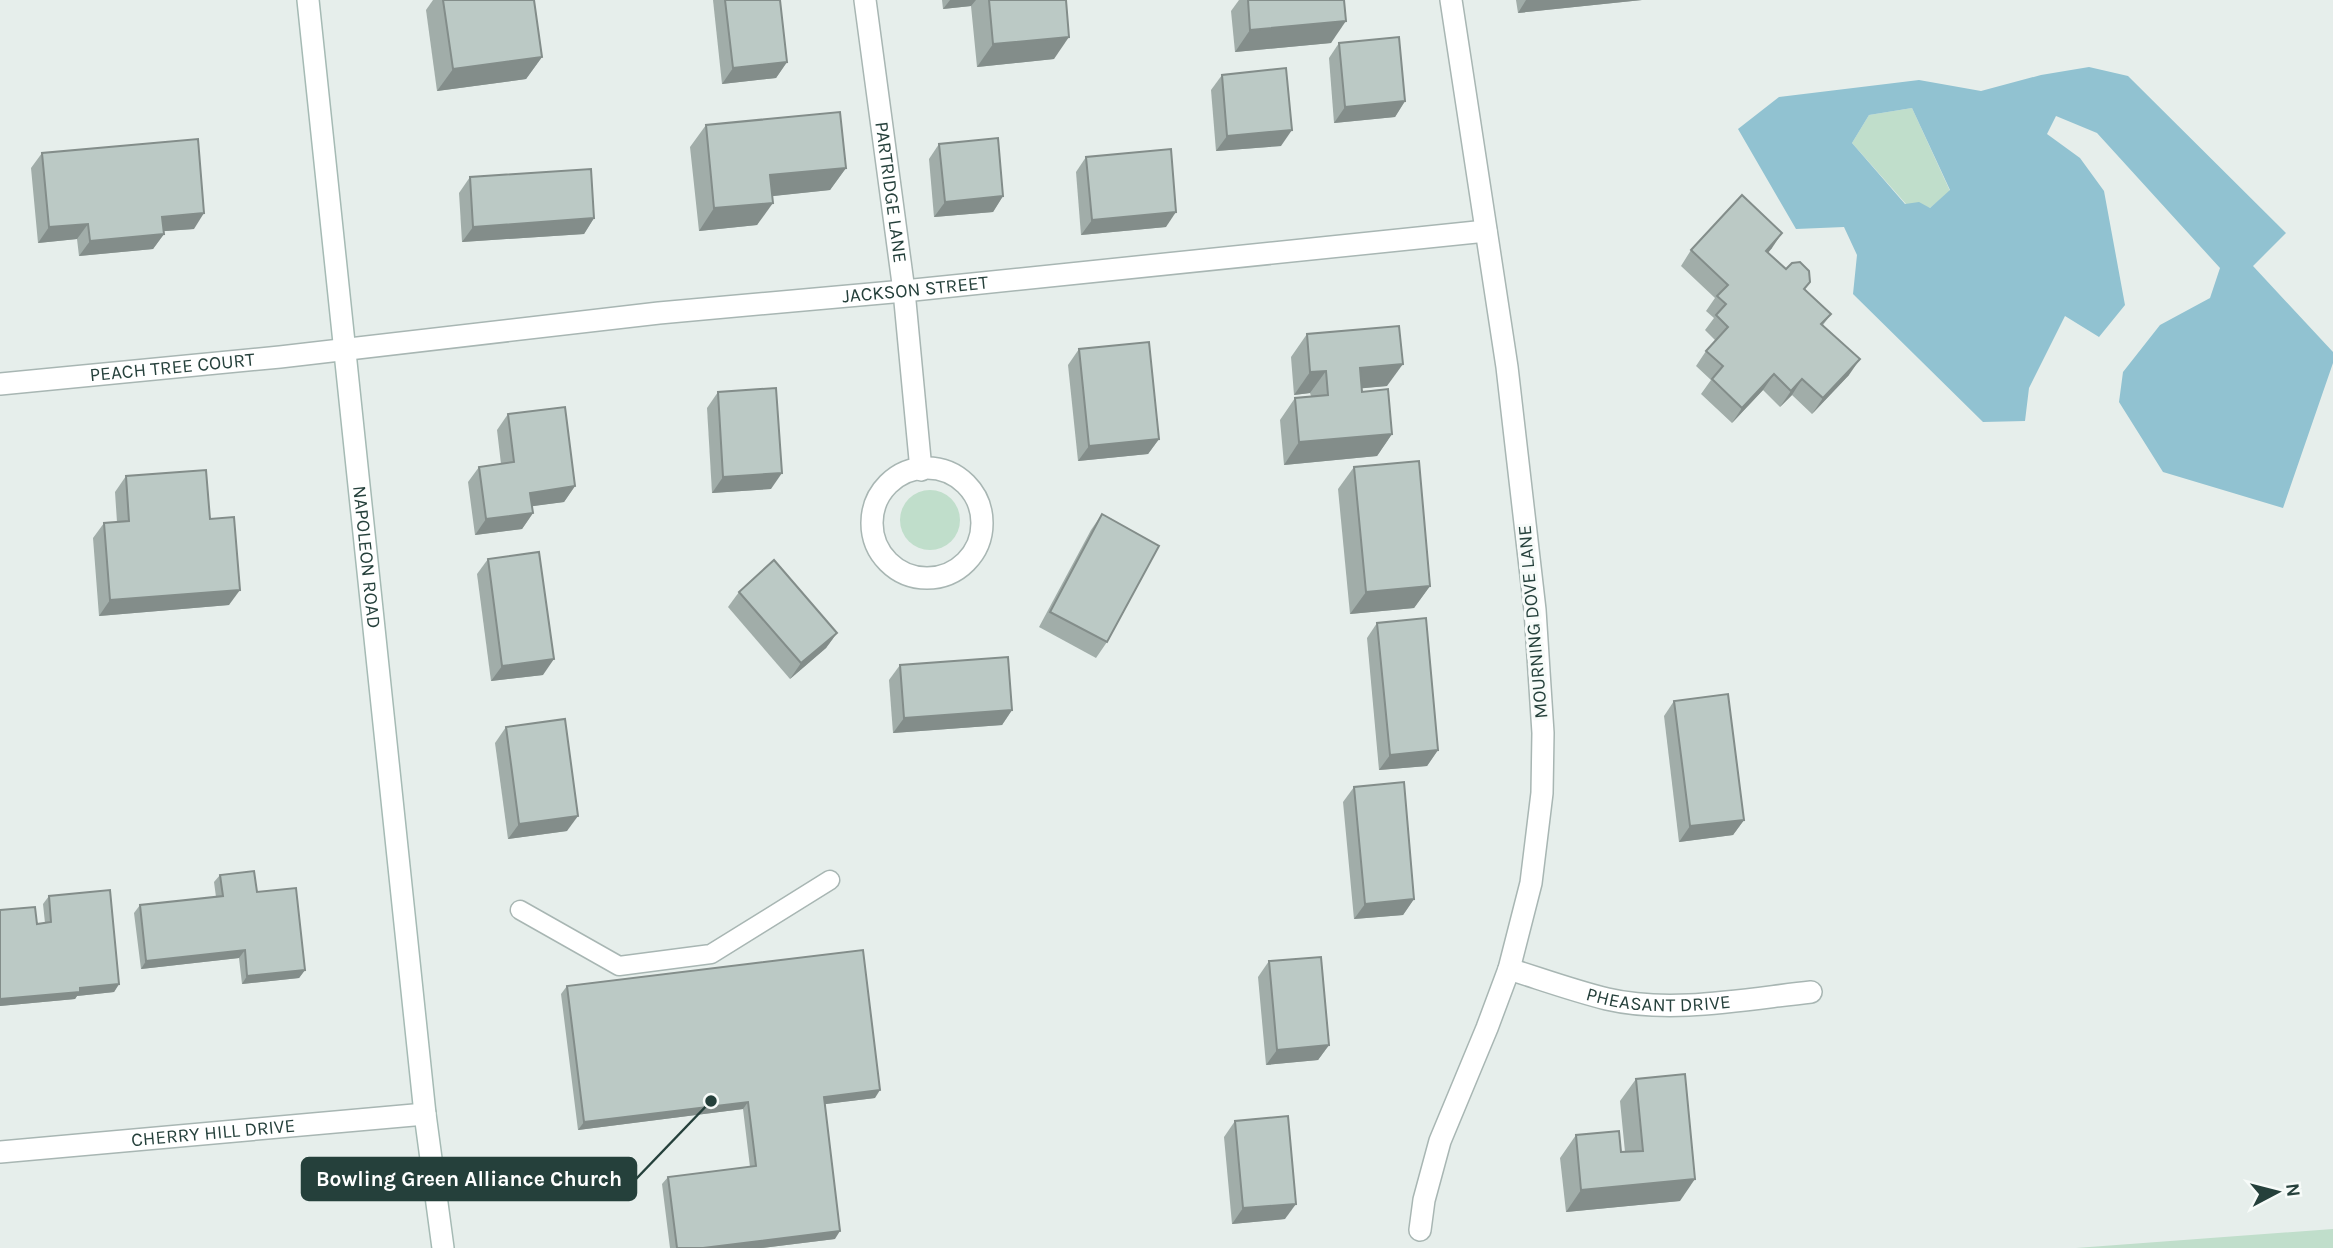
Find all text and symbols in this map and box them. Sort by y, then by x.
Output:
street label: PARTRIDGE LANE [870,120,911,264]
street label: JACKSON STREET [841,271,990,308]
street label: PEACH TREE COURT [89,348,256,386]
street label: NAPOLEON ROAD [348,484,385,629]
street label: MOURNING DOVE LANE [1514,524,1552,720]
street label: PHEASANT DRIVE [1584,983,1732,1016]
street label: CHERRY HILL DRIVE [130,1115,296,1151]
north arrow [2242,1157,2312,1227]
callout: Bowling Green Alliance Church [302,1158,636,1200]
text: Bowling Green Alliance Church [316,1167,622,1191]
text: N [2281,1182,2305,1198]

